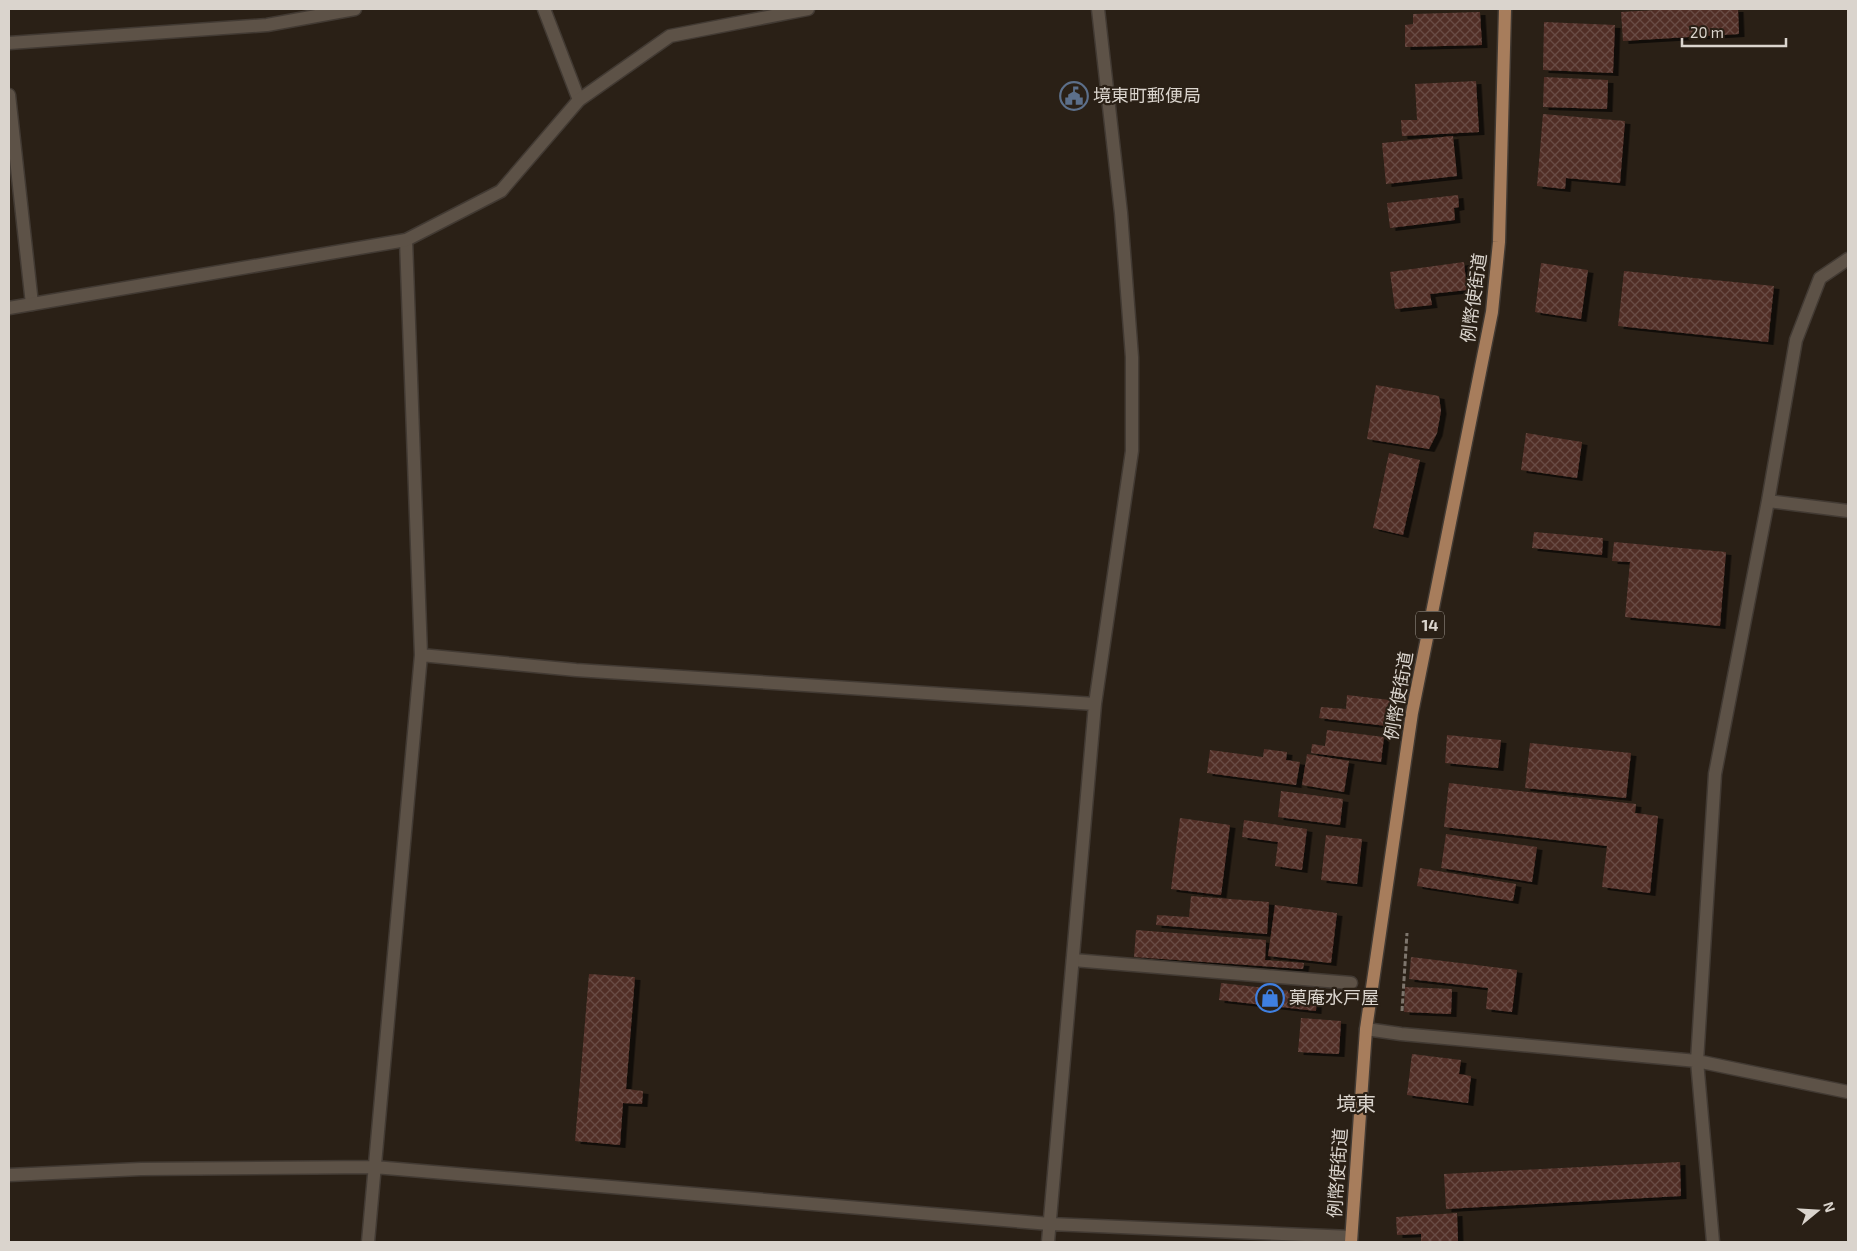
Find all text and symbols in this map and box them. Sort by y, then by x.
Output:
scale bar [1682,15,1786,47]
text: 20 m [1690,23,1724,41]
public building icon: 境東町郵便局 [1059,81,1089,111]
place label: 境東町郵便局 [1093,84,1201,106]
street label: 例幣使街道 [1456,252,1490,344]
road number: 14 [1416,612,1444,638]
street label: 例幣使街道 [1379,650,1417,742]
shop icon: 菓庵水戸屋 [1255,983,1285,1013]
place label: 菓庵水戸屋 [1289,986,1379,1008]
district label: 境東 [1336,1091,1376,1115]
street label: 例幣使街道 [1323,1127,1351,1219]
north arrow [1792,1186,1842,1236]
text: N [1820,1199,1839,1214]

